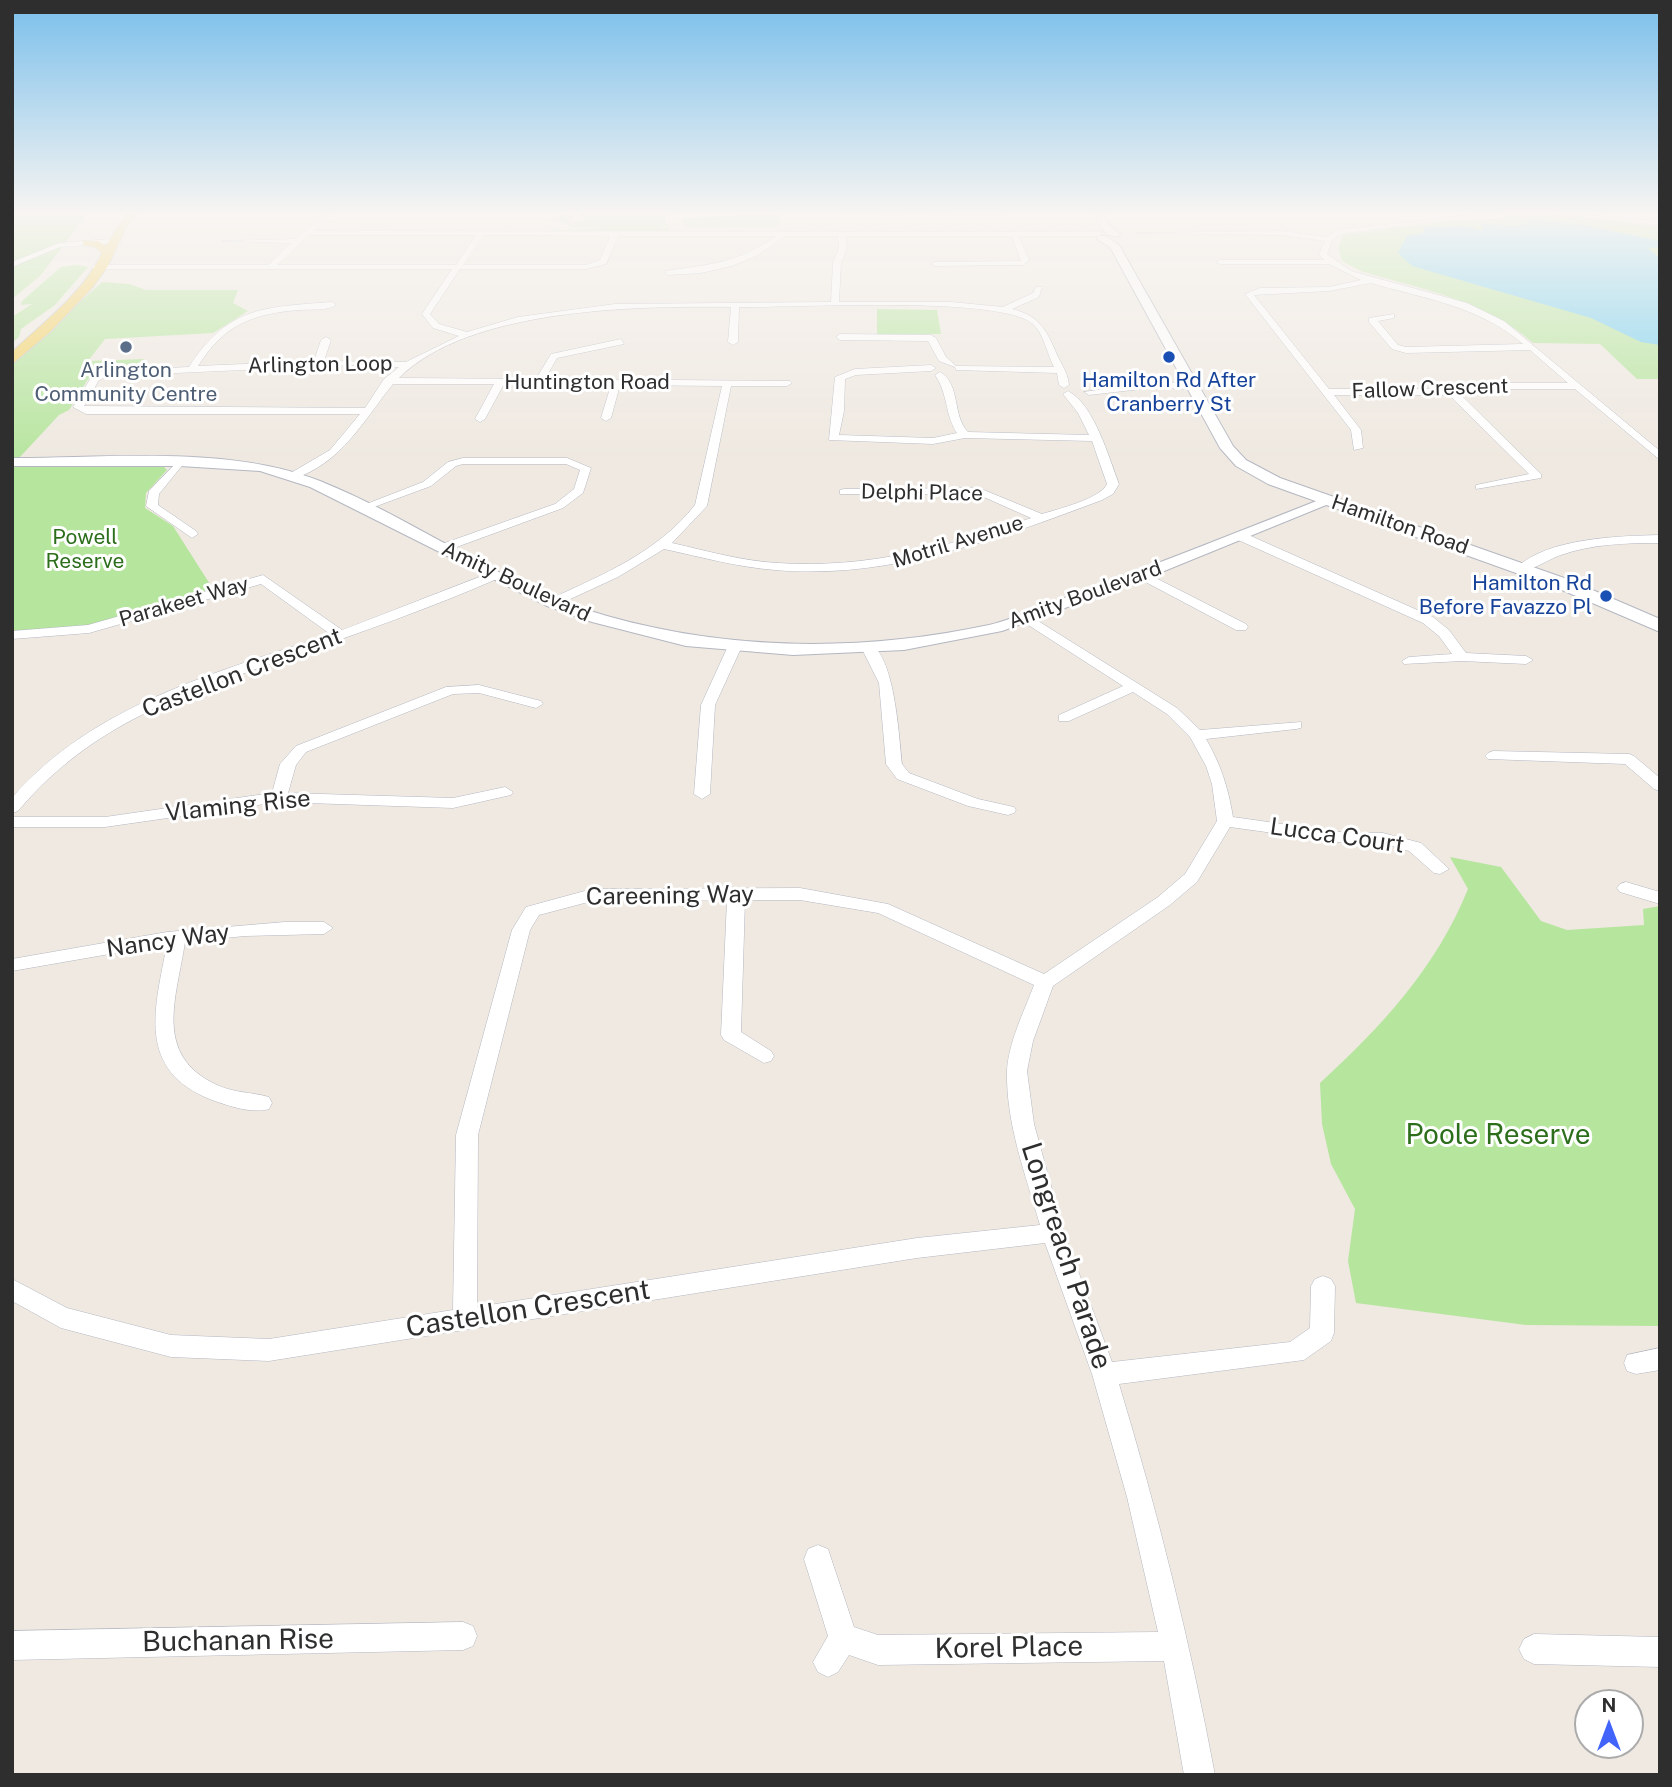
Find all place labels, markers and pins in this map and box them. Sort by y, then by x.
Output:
marker: Arlington Community Centre [118,339,134,355]
marker: Hamilton Rd After Cranberry St [1161,349,1177,365]
place label: Arlington Community Centre [35,358,217,408]
place label: Hamilton Rd After Cranberry St [1082,368,1256,418]
place label: Hamilton Rd Before Favazzo Pl [1419,571,1592,621]
marker: Hamilton Rd Before Favazzo Pl [1598,588,1614,604]

